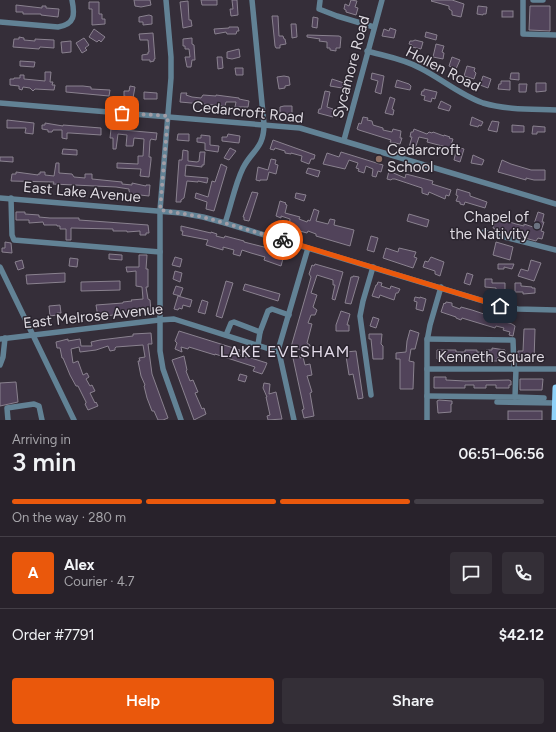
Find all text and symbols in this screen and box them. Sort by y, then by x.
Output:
street label: Sycamore Road [329,14,373,120]
street label: Hollen Road [403,43,483,95]
pin [105,96,139,130]
street label: Cedarcroft Road [191,97,305,127]
icon: bag [111,102,133,124]
place label: Cedarcroft School [387,141,461,176]
marker: Cedarcroft School [374,154,384,164]
street label: East Lake Avenue [22,178,142,206]
place label: Chapel of the Nativity [450,208,529,243]
courier [263,220,303,260]
marker: Chapel of the Nativity [532,221,542,231]
icon: bike [272,229,294,251]
pin [483,289,517,323]
icon: home [489,295,511,317]
street label: East Melrose Avenue [22,300,164,332]
district label: LAKE EVESHAM [220,342,350,361]
street label: Kenneth Square [437,348,545,366]
text: Arriving in [12,432,71,447]
text: 06:51–06:56 [458,445,544,463]
text: 3 min [12,446,76,478]
text: On the way · 280 m [12,510,126,525]
button: chat [450,552,492,594]
button: phone [502,552,544,594]
text: Alex [64,556,94,574]
text: A [28,564,38,582]
text: Courier · 4.7 [64,574,135,589]
text: Order #7791 [12,626,95,644]
text: $42.12 [499,626,544,644]
button: Help [12,678,274,724]
button: Share [282,678,544,724]

